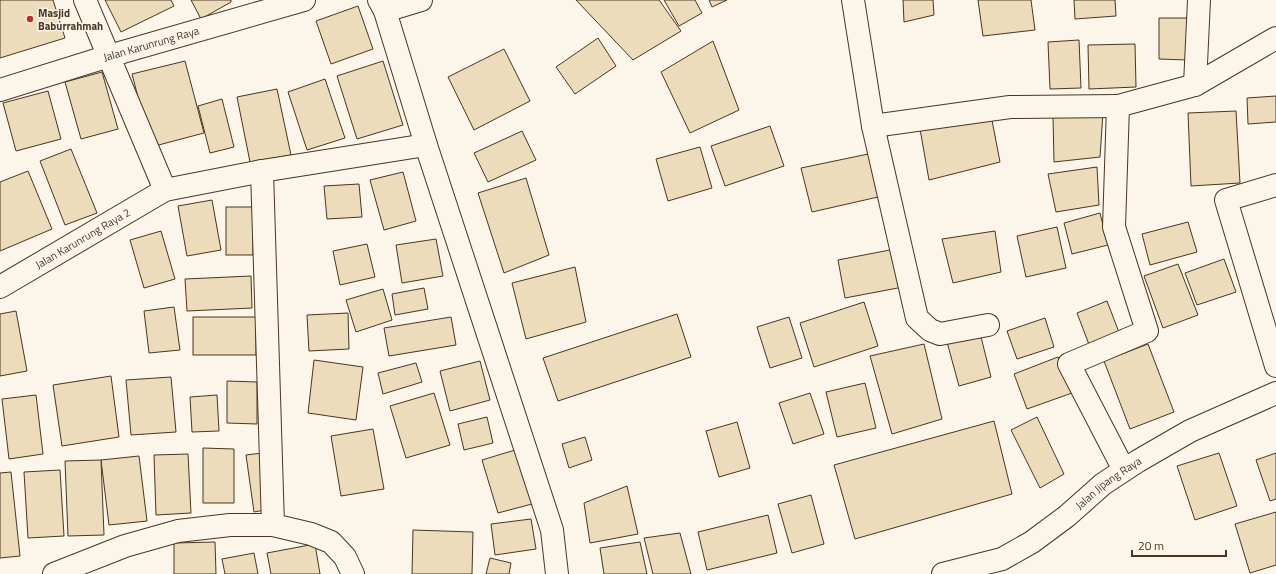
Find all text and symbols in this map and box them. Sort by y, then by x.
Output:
place label: Masjid Baburrahmah [38,5,103,34]
marker: Masjid Baburrahmah [25,14,35,24]
street label: Jalan Karunrung Raya [101,22,201,65]
street label: Jalan Karunrung Raya 2 [32,204,133,273]
street label: Jalan Jipang Raya [1072,453,1145,513]
scale bar [1132,532,1226,558]
text: 20 m [1138,536,1164,555]

